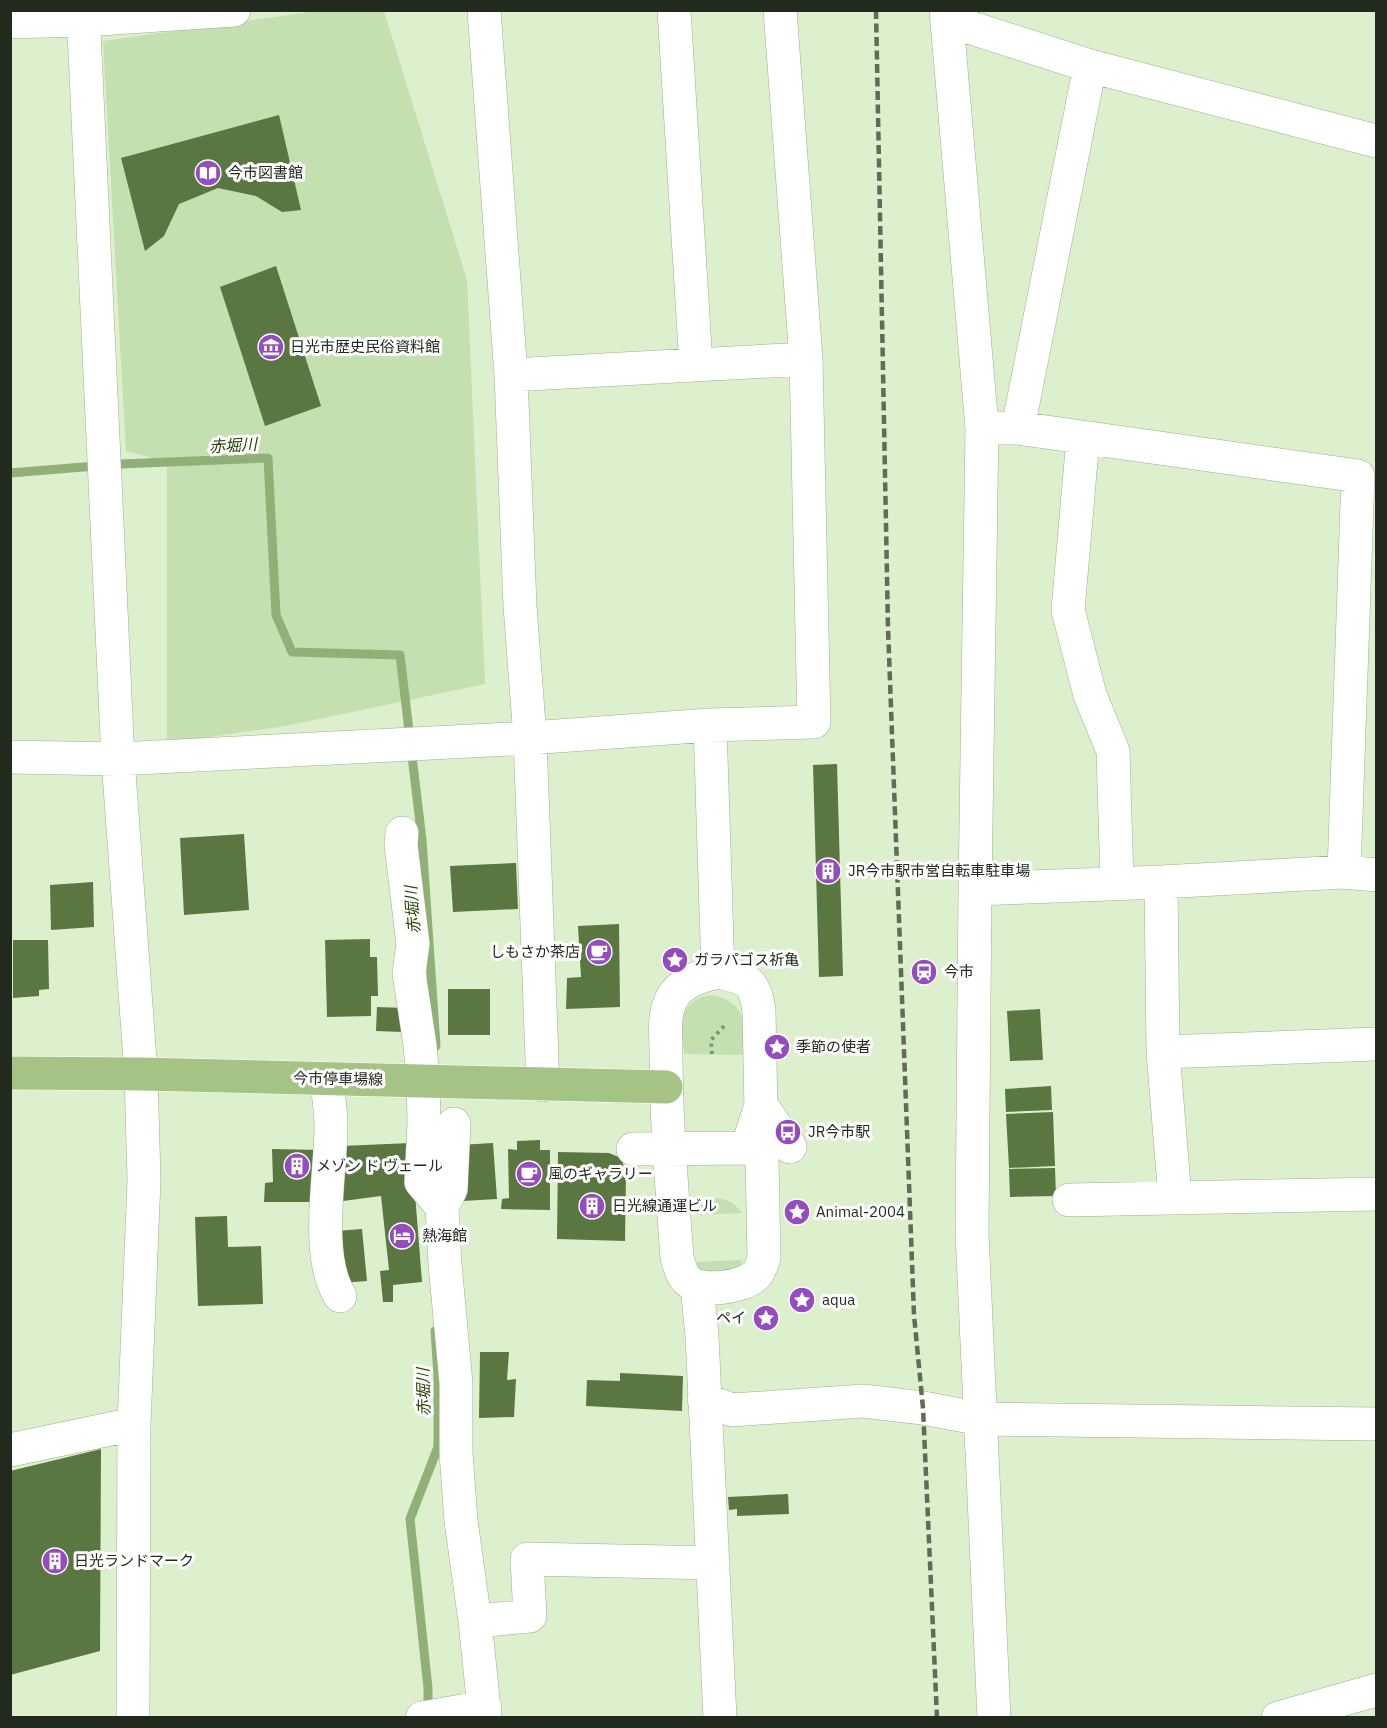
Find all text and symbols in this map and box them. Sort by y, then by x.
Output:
library icon: 今市図書館 [193,158,223,188]
place label: 今市図書館 [228,163,303,182]
museum icon: 日光市歴史民俗資料館 [256,332,286,362]
place label: 日光市歴史民俗資料館 [290,337,440,356]
water label: 赤堀川 [209,434,259,456]
building icon: JR今市駅市営自転車駐車場 [813,856,843,886]
place label: JR今市駅市営自転車駐車場 [848,861,1030,880]
water label: 赤堀川 [400,883,424,935]
cafe icon: しもさか茶店 [584,937,614,967]
place label: しもさか茶店 [490,942,580,961]
place icon: ガラパゴス祈亀 [660,945,690,975]
place label: ガラパゴス祈亀 [694,950,799,969]
station icon: 今市 [909,957,939,987]
place label: 今市 [944,962,974,981]
place icon: 季節の使者 [762,1032,792,1062]
place label: 季節の使者 [796,1037,871,1056]
street label: 今市停車場線 [293,1068,383,1089]
bus stop icon: JR今市駅 [773,1117,803,1147]
place label: JR今市駅 [808,1122,870,1141]
building icon: メゾン ド ヴェール [282,1151,312,1181]
place label: メゾン ド ヴェール [316,1156,443,1175]
cafe icon: 風のギャラリー [514,1159,544,1189]
place label: 風のギャラリー [548,1164,653,1183]
building icon: 日光線通運ビル [577,1191,607,1221]
place label: 日光線通運ビル [612,1196,717,1215]
place icon: Animal-2004 [782,1197,812,1227]
place label: Animal-2004 [816,1202,905,1221]
hotel icon: 熱海館 [387,1221,417,1251]
place label: 熱海館 [422,1226,467,1245]
place icon: aqua [787,1285,817,1315]
place label: aqua [822,1290,855,1309]
place icon: ペイ [751,1303,781,1333]
place label: ペイ [716,1308,746,1327]
water label: 赤堀川 [413,1366,433,1416]
building icon: 日光ランドマーク [40,1546,70,1576]
place label: 日光ランドマーク [74,1551,194,1570]

